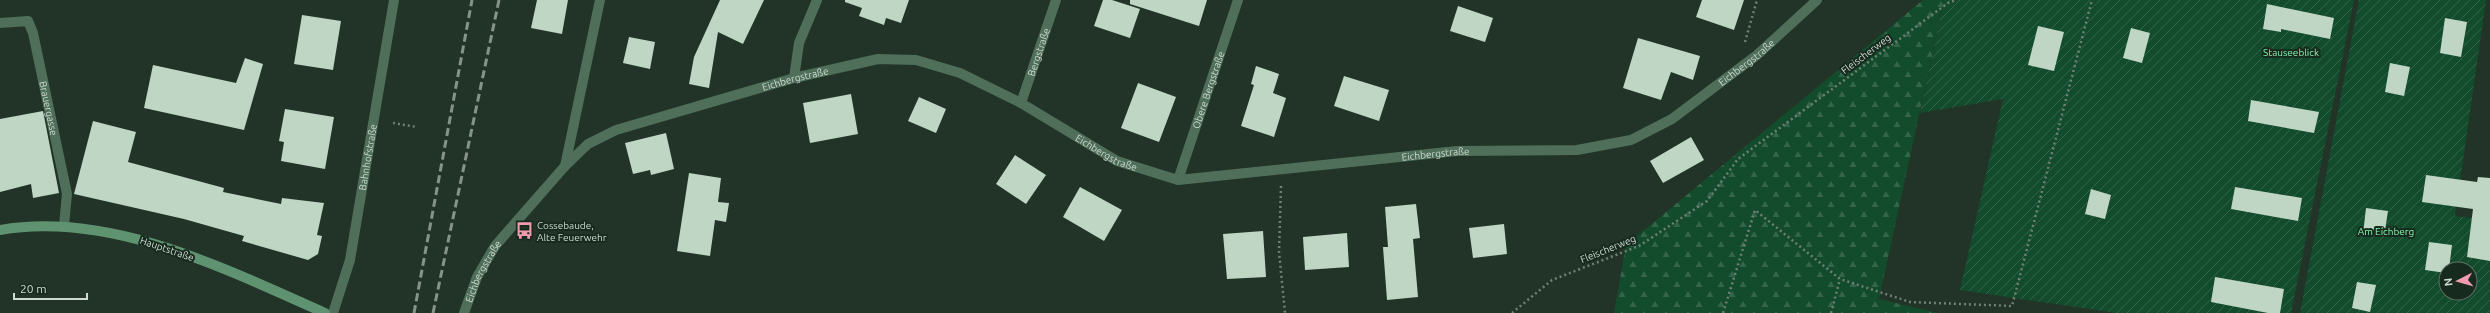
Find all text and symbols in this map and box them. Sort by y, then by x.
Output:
street label: Bergstraße [1025,26,1052,77]
street label: Fleischerweg [1839,32,1893,76]
street label: Eichbergstraße [1716,37,1776,88]
park label: Stauseeblick [2263,47,2319,58]
street label: Obere Bergstraße [1190,50,1226,130]
street label: Eichbergstraße [761,65,829,93]
street label: Brauergasse [38,80,60,137]
street label: Bahnhofstraße [356,123,378,191]
street label: Eichbergstraße [1074,132,1139,172]
street label: Eichbergstraße [1401,145,1470,162]
place label: Cossebaude, Alte Feuerwehr [537,220,607,243]
bus stop icon: Cossebaude, Alte Feuerwehr [514,221,534,241]
park label: Am Eichberg [2358,226,2414,237]
street label: Fleischerweg [1579,233,1637,265]
street label: Hauptstraße [139,235,195,263]
street label: Eichbergstraße [463,238,503,304]
north arrow [2438,261,2478,301]
scale bar [14,275,87,301]
text: N [2442,277,2454,287]
text: 20 m [20,282,47,295]

